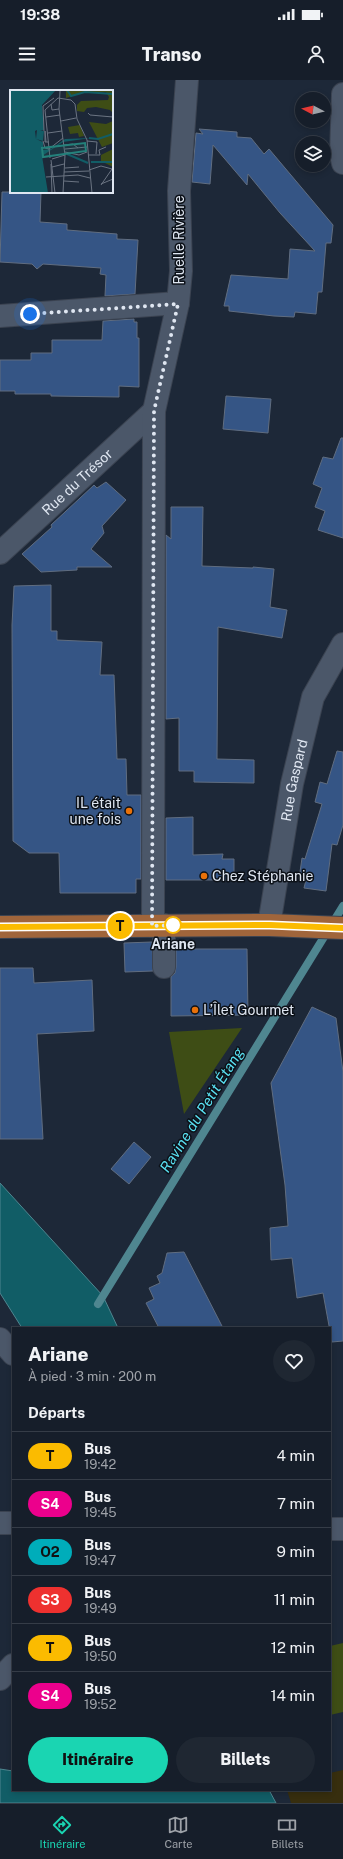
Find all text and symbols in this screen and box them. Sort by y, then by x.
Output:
text: 19:38 [20,6,60,23]
icon: menu [16,43,38,65]
icon: person [305,43,327,65]
text: Transo [142,44,201,65]
inset map [10,90,113,193]
north arrow [295,92,331,128]
map controls [295,92,331,172]
button: layers [295,136,331,172]
street label: Ruelle Rivière [171,195,187,285]
your location [20,304,40,324]
street label: Rue du Trésor [39,445,116,518]
street label: Rue Gaspard [278,738,311,822]
place label: IL était une fois [70,795,121,827]
marker: IL était une fois [124,806,134,816]
place label: Chez Stéphanie [212,868,314,884]
marker: Chez Stéphanie [199,871,209,881]
line badge: T [107,913,133,939]
marker: Ariane [164,916,182,934]
text: T [116,918,124,934]
place label: Ariane [151,936,195,952]
place label: L’Îlet Gourmet [203,1001,294,1018]
marker: L’Îlet Gourmet [190,1005,200,1015]
water label: Ravine du Petit Étang [156,1044,247,1175]
button: heart [273,1340,315,1382]
text: Ariane [28,1343,89,1365]
text: À pied · 3 min · 200 m [28,1369,156,1384]
text: Départs [28,1404,85,1421]
text: Bus [84,1440,111,1457]
text: 4 min [276,1447,315,1464]
text: T [46,1448,54,1464]
text: 19:42 [84,1457,116,1472]
text: Bus [84,1488,111,1505]
text: 7 min [277,1495,315,1512]
text: S4 [41,1496,59,1512]
text: 19:45 [84,1505,117,1520]
text: Bus [84,1536,111,1553]
text: 9 min [277,1543,315,1560]
text: O2 [40,1544,60,1560]
text: 19:47 [84,1553,116,1568]
text: Bus [84,1584,111,1601]
text: 11 min [274,1591,315,1608]
text: S3 [41,1592,60,1608]
text: 19:49 [84,1601,117,1616]
text: Bus [84,1632,111,1649]
text: 12 min [271,1639,315,1656]
text: T [46,1640,54,1656]
text: 19:50 [84,1649,117,1664]
text: Bus [84,1680,111,1697]
text: 14 min [270,1687,315,1704]
text: S4 [41,1688,59,1704]
text: 19:52 [84,1697,116,1712]
button: Itinéraire [28,1737,168,1783]
button: Billets [176,1737,315,1783]
tab: Itinéraire [39,1814,86,1850]
tab: Carte [164,1814,193,1850]
tab: Billets [271,1814,304,1850]

